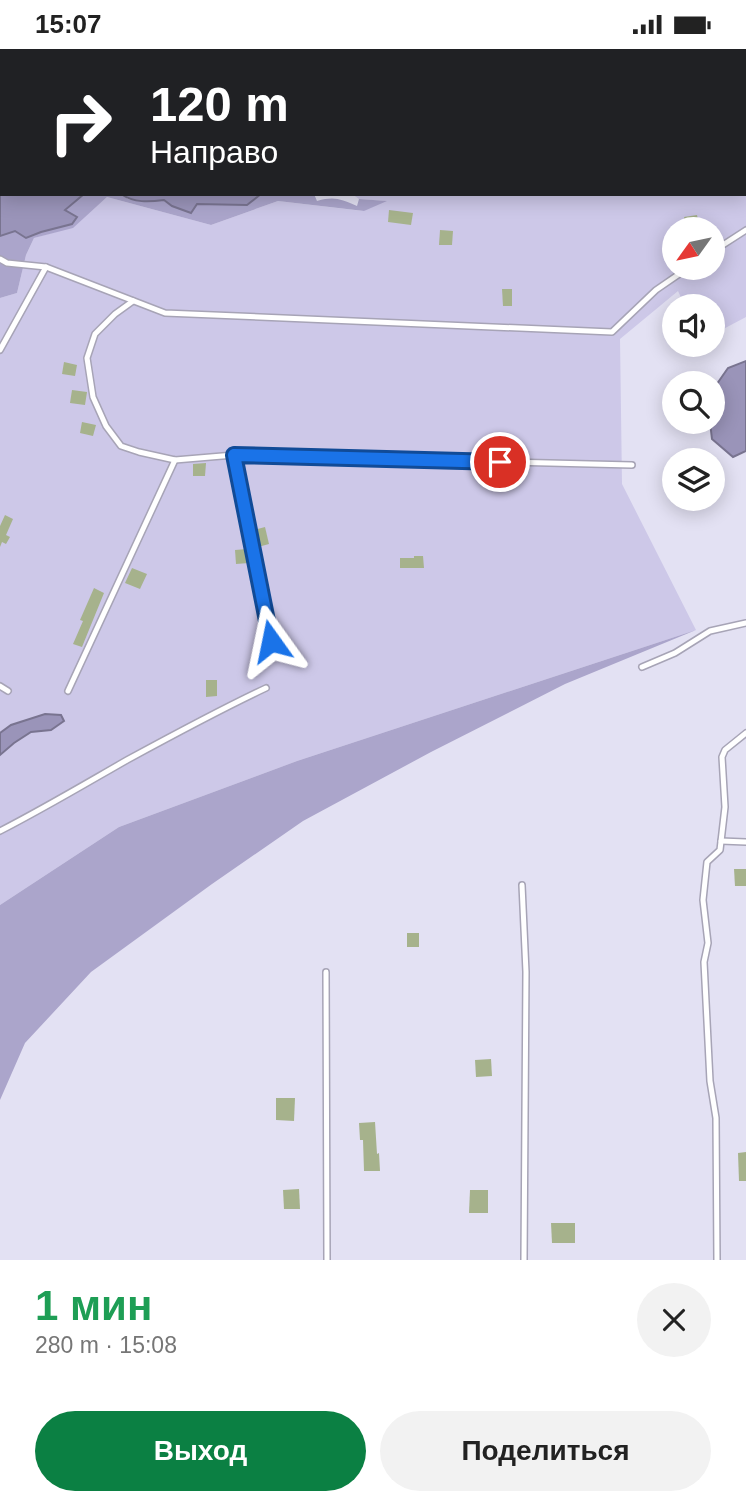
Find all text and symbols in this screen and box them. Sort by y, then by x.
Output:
text: 15:07 [35,9,102,39]
icon: right [35,77,126,168]
text: 120 m [150,77,289,131]
text: Направо [150,134,278,170]
north arrow [662,217,724,280]
map controls [662,217,725,511]
button: sound [662,294,725,357]
button: search [662,371,725,434]
pin [470,432,530,492]
icon: arrive [481,443,519,481]
button: layers [662,448,725,511]
position arrow [234,604,308,678]
text: 1 мин [35,1282,152,1329]
button: close [637,1283,711,1357]
text: 280 m · 15:08 [35,1332,177,1358]
button: Выход [35,1411,366,1491]
button: Поделиться [380,1411,711,1491]

